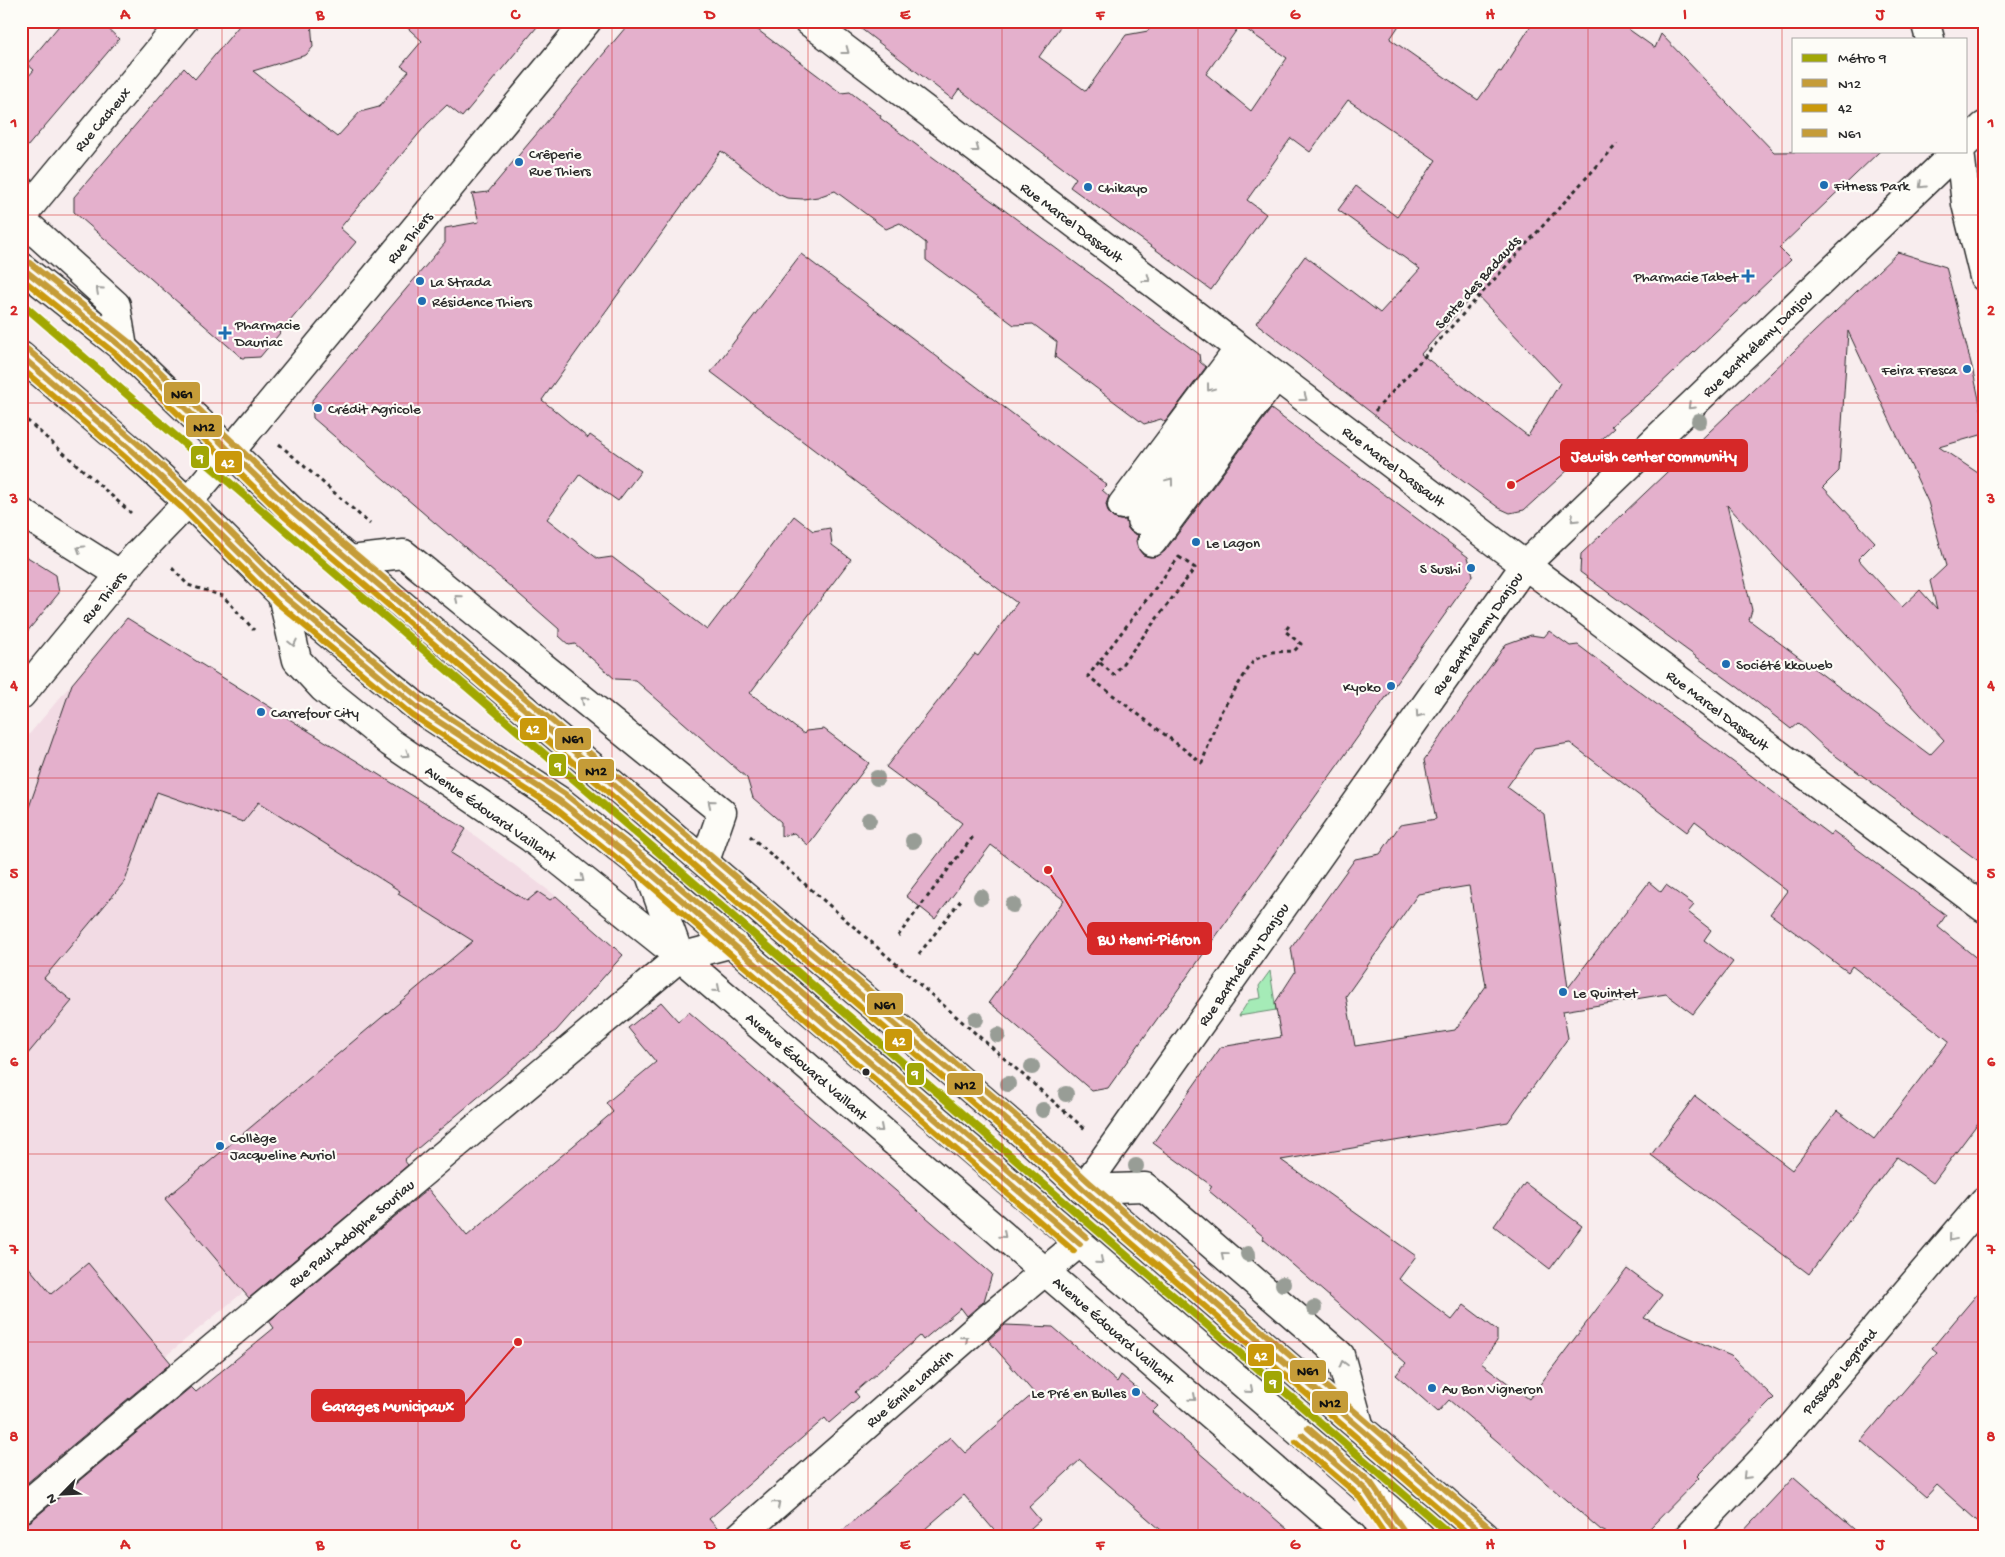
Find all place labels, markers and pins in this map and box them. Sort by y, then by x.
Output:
place label: Crêperie Rue Thiers [529,146,591,181]
marker: Crêperie Rue Thiers [513,156,525,168]
place label: Fitness Park [1833,178,1910,196]
marker: Fitness Park [1818,179,1830,191]
place label: Chikayo [1098,180,1148,198]
marker: Chikayo [1082,181,1094,193]
place label: Pharmacie Tabet [1633,269,1740,287]
marker: Pharmacie Tabet [1742,270,1754,282]
place label: La Strada [430,274,492,292]
marker: La Strada [414,275,426,287]
place label: Résidence Thiers [432,294,533,312]
marker: Résidence Thiers [416,295,428,307]
place label: Pharmacie Dauriac [234,317,300,352]
marker: Pharmacie Dauriac [219,327,231,339]
place label: Feira Fresca [1880,362,1958,380]
marker: Feira Fresca [1961,363,1973,375]
place label: Crédit Agricole [328,401,421,419]
marker: Crédit Agricole [312,402,324,414]
callout: Jewish center community [1561,440,1747,471]
place label: Le Lagon [1206,535,1260,553]
marker: Le Lagon [1190,536,1202,548]
place label: S Sushi [1420,561,1461,579]
marker: S Sushi [1465,562,1477,574]
place label: Société kkoweb [1736,657,1833,675]
marker: Société kkoweb [1720,658,1732,670]
place label: Kyoko [1343,679,1381,697]
marker: Kyoko [1385,680,1397,692]
place label: Carrefour City [271,705,360,723]
marker: Carrefour City [255,706,267,718]
callout: BU Henri-Piéron [1088,923,1211,954]
place label: Le Quintet [1573,985,1639,1003]
marker: Le Quintet [1557,986,1569,998]
unlabelled marker [861,1067,871,1077]
place label: Collège Jacqueline Auriol [230,1130,336,1165]
marker: Collège Jacqueline Auriol [214,1140,226,1152]
place label: Au Bon Vigneron [1442,1381,1543,1399]
marker: Au Bon Vigneron [1426,1382,1438,1394]
place label: Le Pré en Bulles [1031,1385,1126,1403]
marker: Le Pré en Bulles [1130,1386,1142,1398]
callout: Garages Municipaux [312,1390,464,1421]

